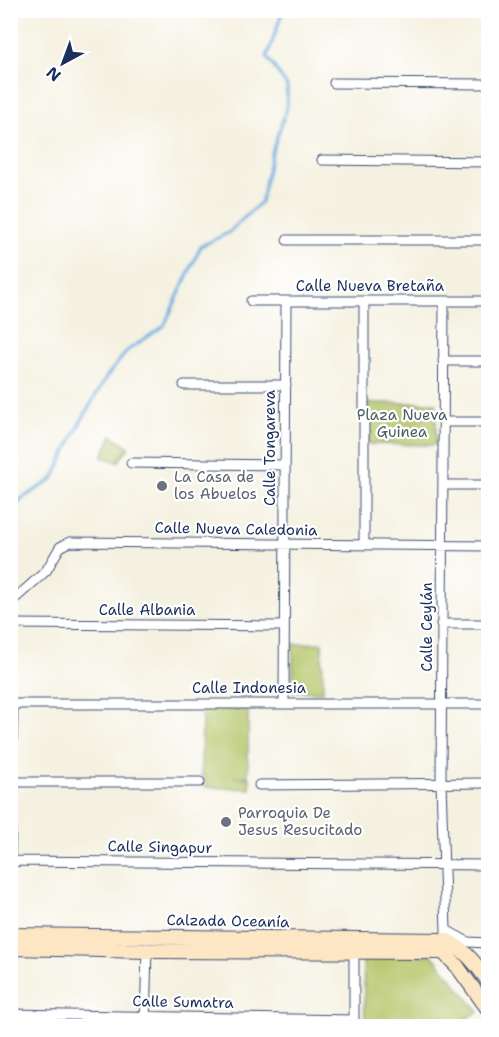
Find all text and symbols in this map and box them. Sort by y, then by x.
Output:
north arrow [33,33,93,93]
text: N [42,62,65,86]
street label: Calle Nueva Bretaña [296,276,445,296]
street label: Calle Tongareva [260,389,280,506]
park label: Plaza Nueva Guinea [357,405,448,442]
place label: La Casa de los Abuelos [174,467,257,504]
marker: La Casa de los Abuelos [155,479,169,493]
street label: Calle Nueva Caledonia [154,518,318,540]
street label: Calle Ceylán [417,582,437,672]
street label: Calle Albania [99,600,196,620]
street label: Calle Indonesia [192,678,307,698]
place label: Parroquia De Jesus Resucitado [238,803,362,840]
marker: Parroquia De Jesus Resucitado [219,815,233,829]
street label: Calle Singapur [107,836,213,858]
street label: Calzada Oceanía [166,910,290,932]
street label: Calle Sumatra [132,991,234,1013]

